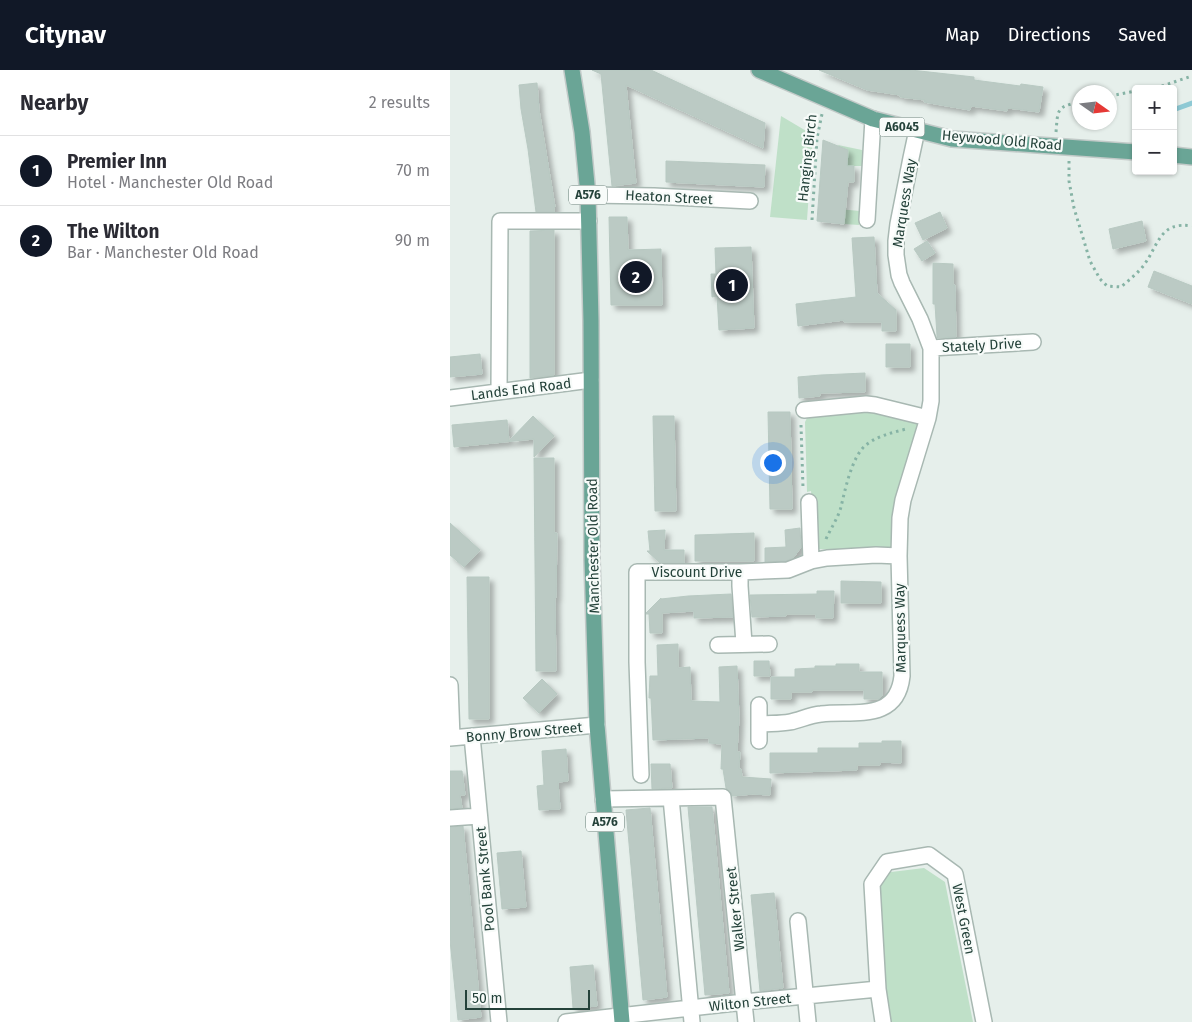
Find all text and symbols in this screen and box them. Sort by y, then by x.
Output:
text: Citynav [25,21,106,49]
text: Map [945,24,980,46]
text: Directions [1008,24,1090,46]
text: Saved [1118,24,1167,46]
north arrow [1072,85,1117,130]
map controls [1132,85,1177,175]
button: + [1132,85,1177,130]
text: Nearby [20,90,88,116]
text: 2 results [369,93,430,112]
street label: Hanging Birch [794,113,821,203]
road number: A6045 [880,118,924,136]
street label: Heywood Old Road [941,127,1063,154]
button: − [1132,130,1177,175]
text: Premier Inn [67,150,167,173]
street label: Marquess Way [889,157,920,249]
text: 1 [32,161,40,180]
text: 70 m [396,161,430,180]
text: Hotel · Manchester Old Road [67,173,273,192]
road number: A576 [569,186,607,204]
street label: Heaton Street [625,187,714,208]
text: The Wilton [67,220,159,243]
text: 2 [32,231,40,250]
text: 90 m [395,231,430,250]
text: Bar · Manchester Old Road [67,243,259,262]
pin: 2 [620,258,652,296]
pin: 1 [716,266,748,304]
street label: Stately Drive [942,335,1022,356]
street label: Lands End Road [470,375,572,404]
your location [760,450,786,476]
street label: Manchester Old Road [584,478,603,614]
street label: Viscount Drive [652,564,742,581]
street label: Marquess Way [891,583,910,673]
street label: Bonny Brow Street [465,719,584,746]
road number: A576 [586,812,624,832]
street label: Pool Bank Street [472,825,499,932]
street label: Walker Street [723,865,748,952]
street label: West Green [948,882,979,956]
scale bar [465,987,590,1010]
text: 50 m [472,990,503,1007]
street label: Wilton Street [708,990,793,1015]

